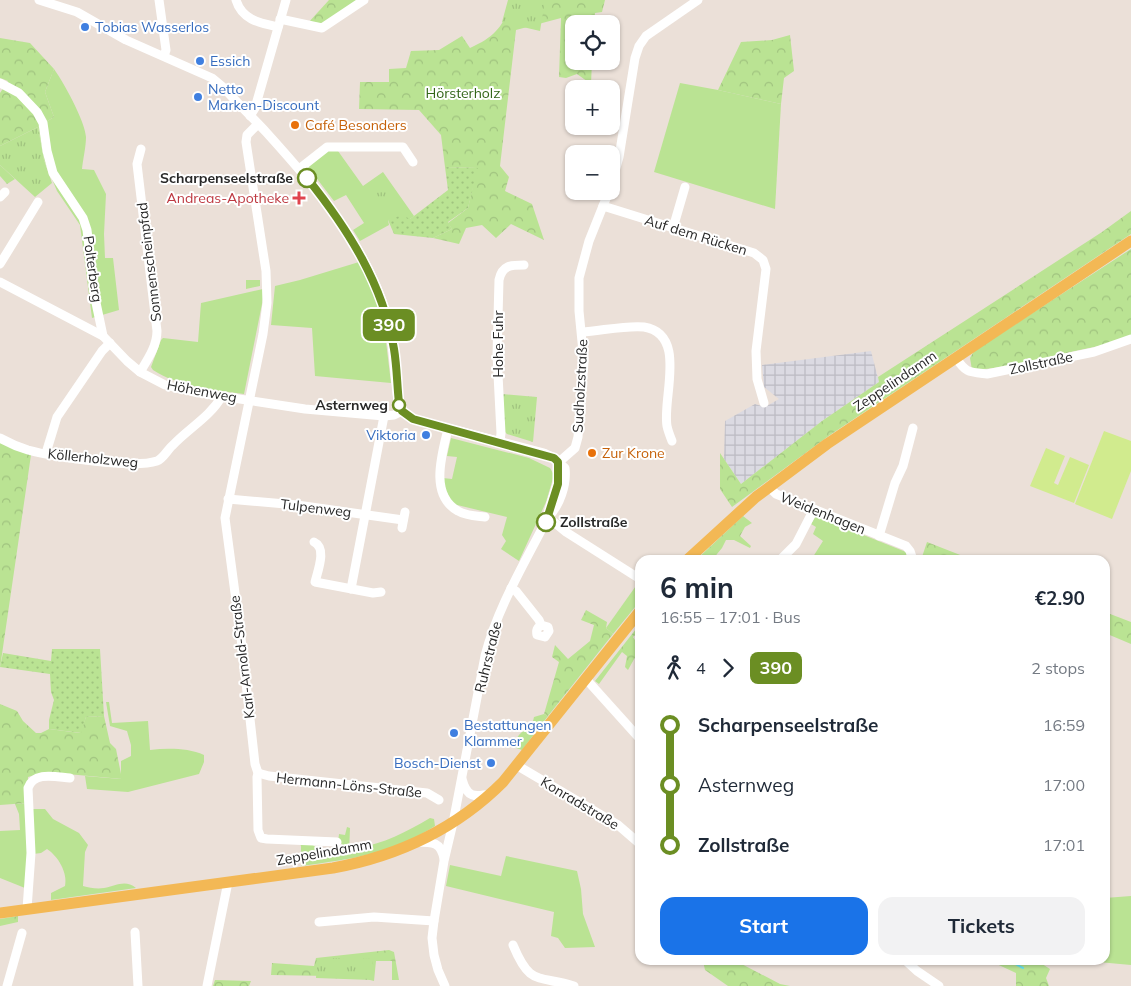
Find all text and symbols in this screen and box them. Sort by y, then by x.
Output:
map controls [565,15,620,200]
button: locate [565,15,620,70]
place label: Tobias Wasserlos [95,18,209,36]
marker: Tobias Wasserlos [79,21,91,33]
place label: Essich [210,52,250,70]
marker: Essich [194,55,206,67]
place label: Netto Marken-Discount [208,80,319,114]
button: + [565,80,620,135]
park label: Hörsterholz [426,84,500,102]
marker: Netto Marken-Discount [192,91,204,103]
place label: Café Besonders [305,116,407,134]
marker: Café Besonders [289,119,301,131]
button: − [565,145,620,200]
marker: Scharpenseelstraße [297,168,317,188]
place label: Scharpenseelstraße [160,169,293,187]
place label: Andreas-Apotheke [166,189,289,207]
marker: Andreas-Apotheke [293,192,305,204]
street label: Sonnenscheinpfad [133,201,165,323]
street label: Auf dem Rücken [643,211,749,259]
street label: Polterberg [79,235,107,303]
line badge: 390 [360,309,418,341]
street label: Hohe Fuhr [489,309,507,378]
text: 390 [373,313,405,336]
street label: Sudholzstraße [569,339,591,433]
street label: Zeppelindamm [850,347,940,415]
street label: Zollstraße [1008,347,1074,379]
street label: Höhenweg [166,375,238,407]
place label: Asternweg [315,396,388,414]
marker: Asternweg [392,398,406,412]
place label: Viktoria [366,426,416,444]
marker: Viktoria [420,429,432,441]
street label: Köllerholzweg [47,444,139,472]
place label: Zur Krone [602,444,665,462]
marker: Zur Krone [586,447,598,459]
street label: Weidenhagen [778,488,868,538]
street label: Tulpenweg [280,495,352,521]
marker: Zollstraße [536,512,556,532]
place label: Zollstraße [560,513,628,531]
text: 6 min [660,570,734,605]
text: €2.90 [1035,586,1085,610]
street label: Karl-Arnold-Straße [226,594,258,720]
text: 16:55 – 17:01 · Bus [660,607,801,627]
street label: Ruhrstraße [470,620,506,694]
icon: walk [660,654,688,682]
icon: forward [714,654,742,682]
text: 390 [760,656,792,679]
text: 4 [696,658,706,678]
text: 2 stops [1031,658,1085,678]
text: Scharpenseelstraße [698,713,878,737]
text: 16:59 [1043,715,1085,735]
place label: Bestattungen Klammer [464,716,551,750]
marker: Bestattungen Klammer [448,727,460,739]
place label: Bosch-Dienst [394,754,481,772]
marker: Bosch-Dienst [485,757,497,769]
street label: Hermann-Löns-Straße [275,768,423,802]
street label: Konradstraße [537,773,623,833]
text: Asternweg [698,773,794,797]
text: 17:00 [1043,775,1085,795]
text: Zollstraße [698,833,789,857]
street label: Zeppelindamm [275,835,373,869]
text: 17:01 [1043,835,1085,855]
button: Start [660,897,868,955]
button: Tickets [878,897,1085,955]

